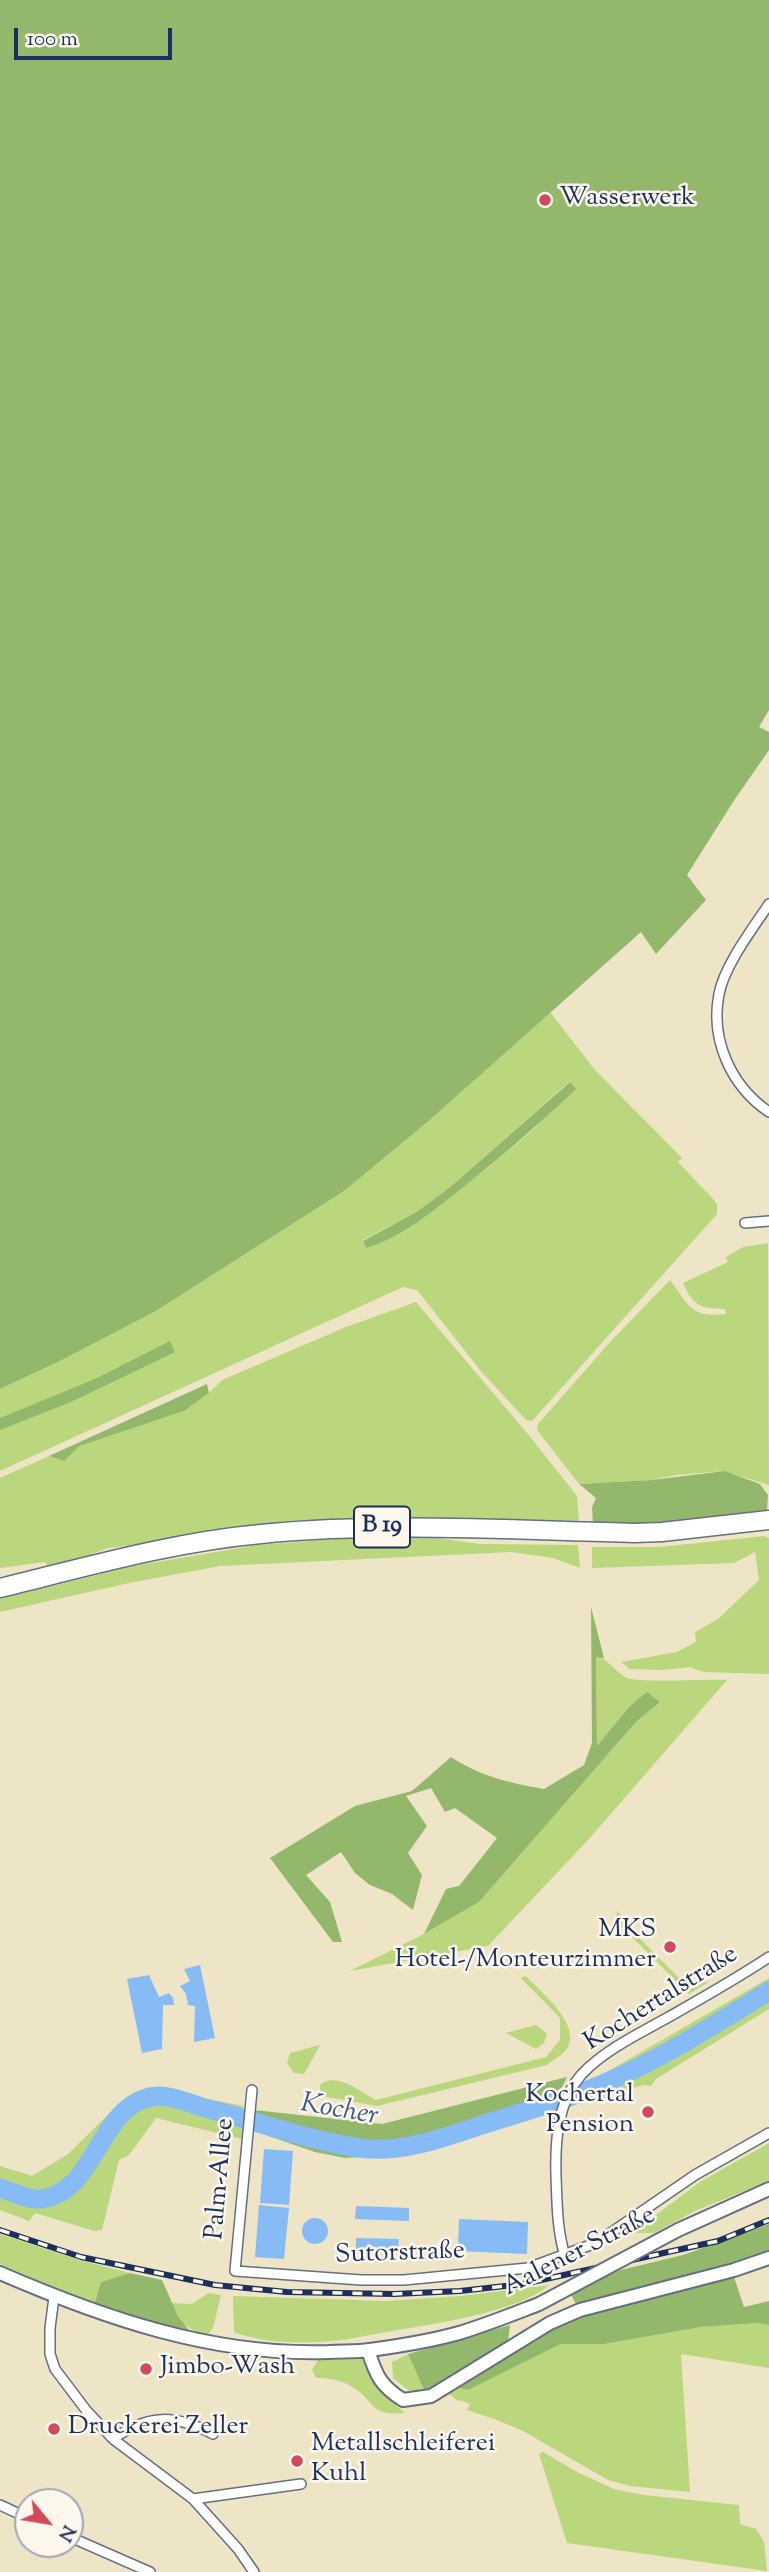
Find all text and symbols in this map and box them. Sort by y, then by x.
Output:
scale bar [18,14,175,58]
text: 100 m [27,25,78,55]
place label: Wasserwerk [559,184,695,216]
marker: Wasserwerk [537,192,553,208]
road number: B 19 [354,1506,410,1548]
place label: MKS Hotel-/Monteurzimmer [395,1916,656,1978]
marker: MKS Hotel-/Monteurzimmer [662,1939,678,1955]
street label: Kochertalstraße [579,1940,745,2060]
place label: Kochertal Pension [525,2081,634,2142]
water label: Kocher [298,2089,380,2135]
marker: Kochertal Pension [640,2104,656,2120]
street label: Palm-Allee [201,2117,243,2241]
street label: Aalener Straße [499,2201,661,2305]
street label: Sutorstraße [334,2237,466,2273]
place label: Jimbo-Wash [160,2353,295,2385]
marker: Jimbo-Wash [138,2361,154,2377]
place label: Druckerei Zeller [68,2413,248,2445]
marker: Druckerei Zeller [46,2421,62,2437]
place label: Metallschleiferei Kuhl [311,2430,495,2492]
marker: Metallschleiferei Kuhl [289,2453,305,2469]
north arrow [14,2488,84,2558]
text: N [50,2519,81,2546]

